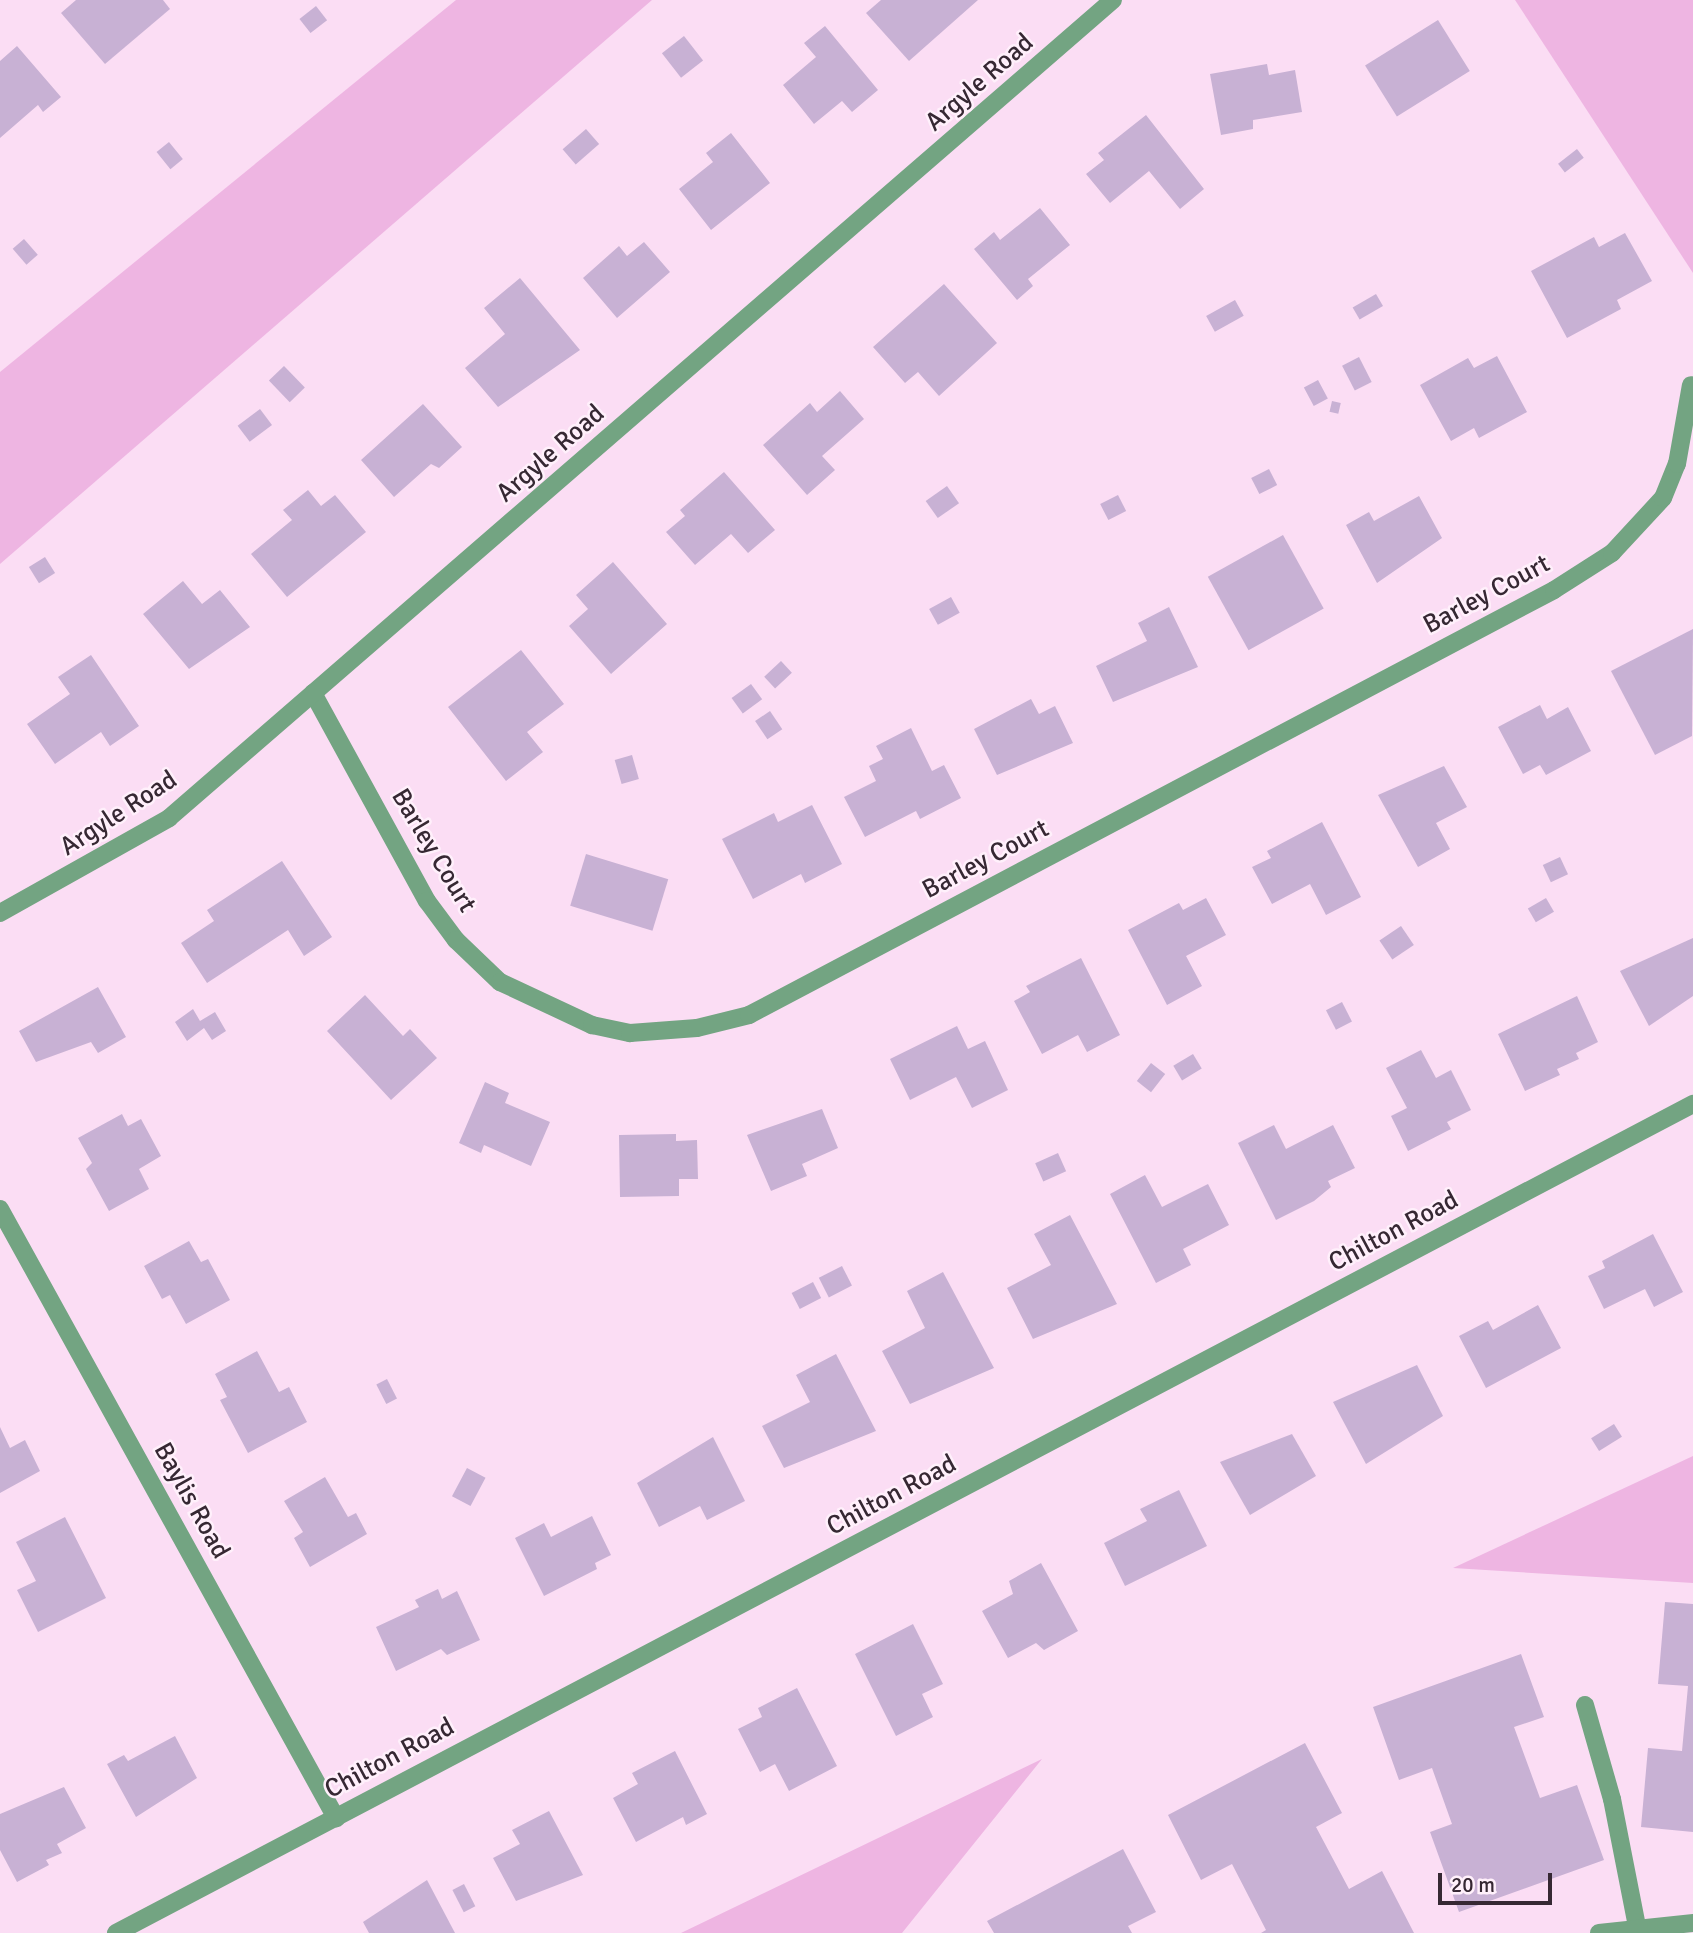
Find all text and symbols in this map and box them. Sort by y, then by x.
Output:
street label: Argyle Road [920,28,1040,138]
street label: Argyle Road [491,399,611,509]
street label: Barley Court [1418,549,1556,641]
street label: Argyle Road [55,765,183,863]
street label: Barley Court [384,783,482,919]
street label: Barley Court [917,814,1055,906]
street label: Chilton Road [1324,1185,1464,1279]
street label: Baylis Road [146,1437,236,1565]
street label: Chilton Road [822,1449,962,1543]
street label: Chilton Road [320,1712,460,1806]
scale bar [1441,1860,1555,1904]
text: 20 m [1451,1872,1495,1898]

